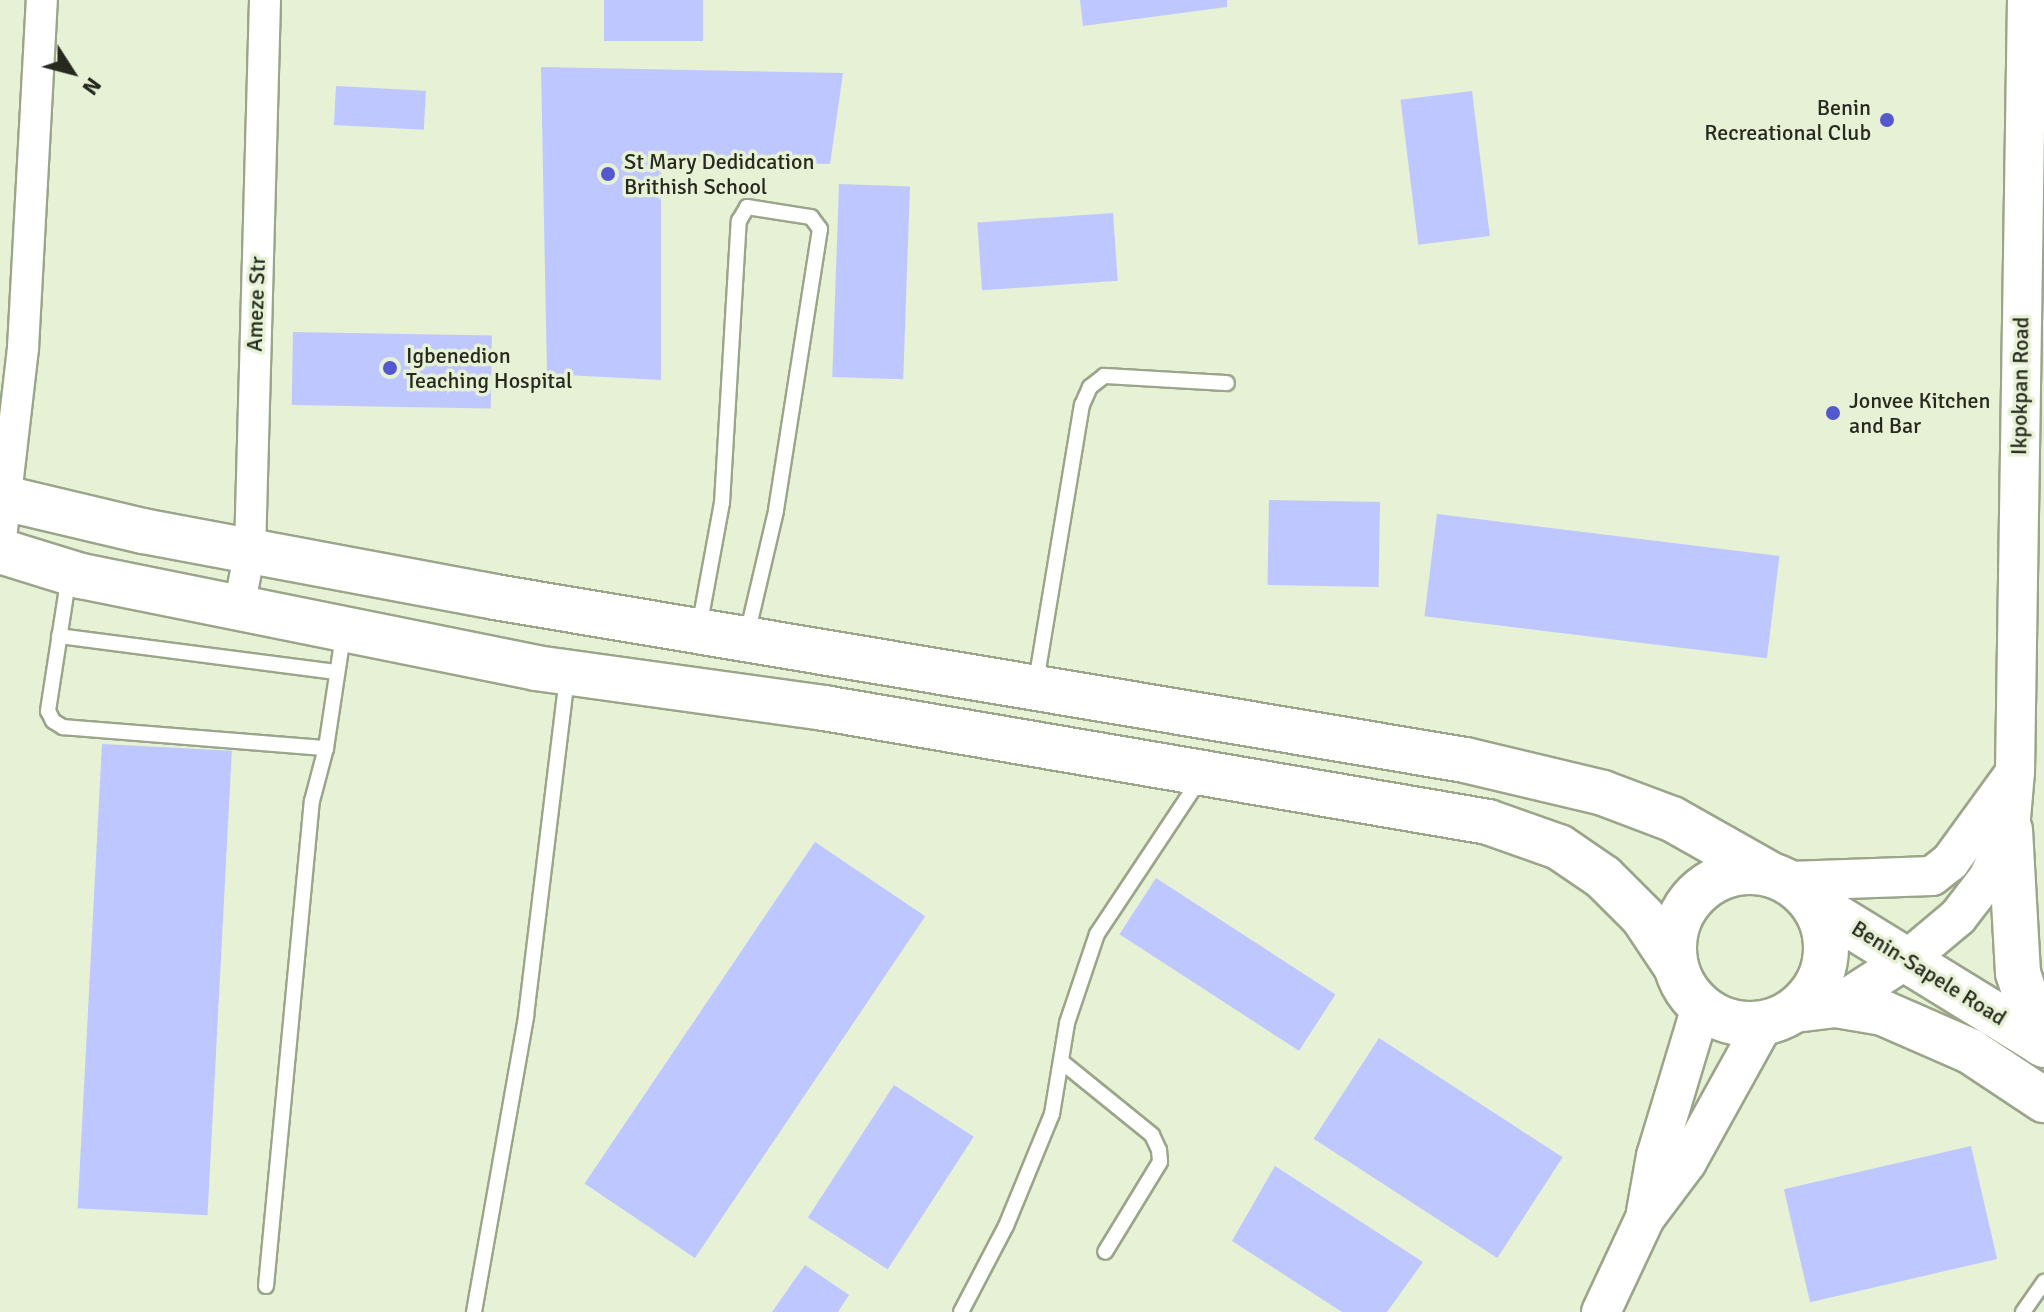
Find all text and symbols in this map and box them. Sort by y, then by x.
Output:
north arrow [32,32,112,112]
text: N [76,72,107,101]
place label: Benin Recreational Club [1704,94,1871,146]
marker: Benin Recreational Club [1878,111,1896,129]
place label: St Mary Dedidcation Brithish School [624,148,815,200]
marker: St Mary Dedidcation Brithish School [599,165,617,183]
street label: Ameze Str [241,256,271,352]
street label: Ikpokpan Road [2006,317,2034,455]
place label: Igbenedion Teaching Hospital [406,342,573,394]
marker: Igbenedion Teaching Hospital [381,359,399,377]
place label: Jonvee Kitchen and Bar [1849,387,1990,438]
marker: Jonvee Kitchen and Bar [1824,404,1842,422]
street label: Benin-Sapele Road [1847,915,2011,1031]

